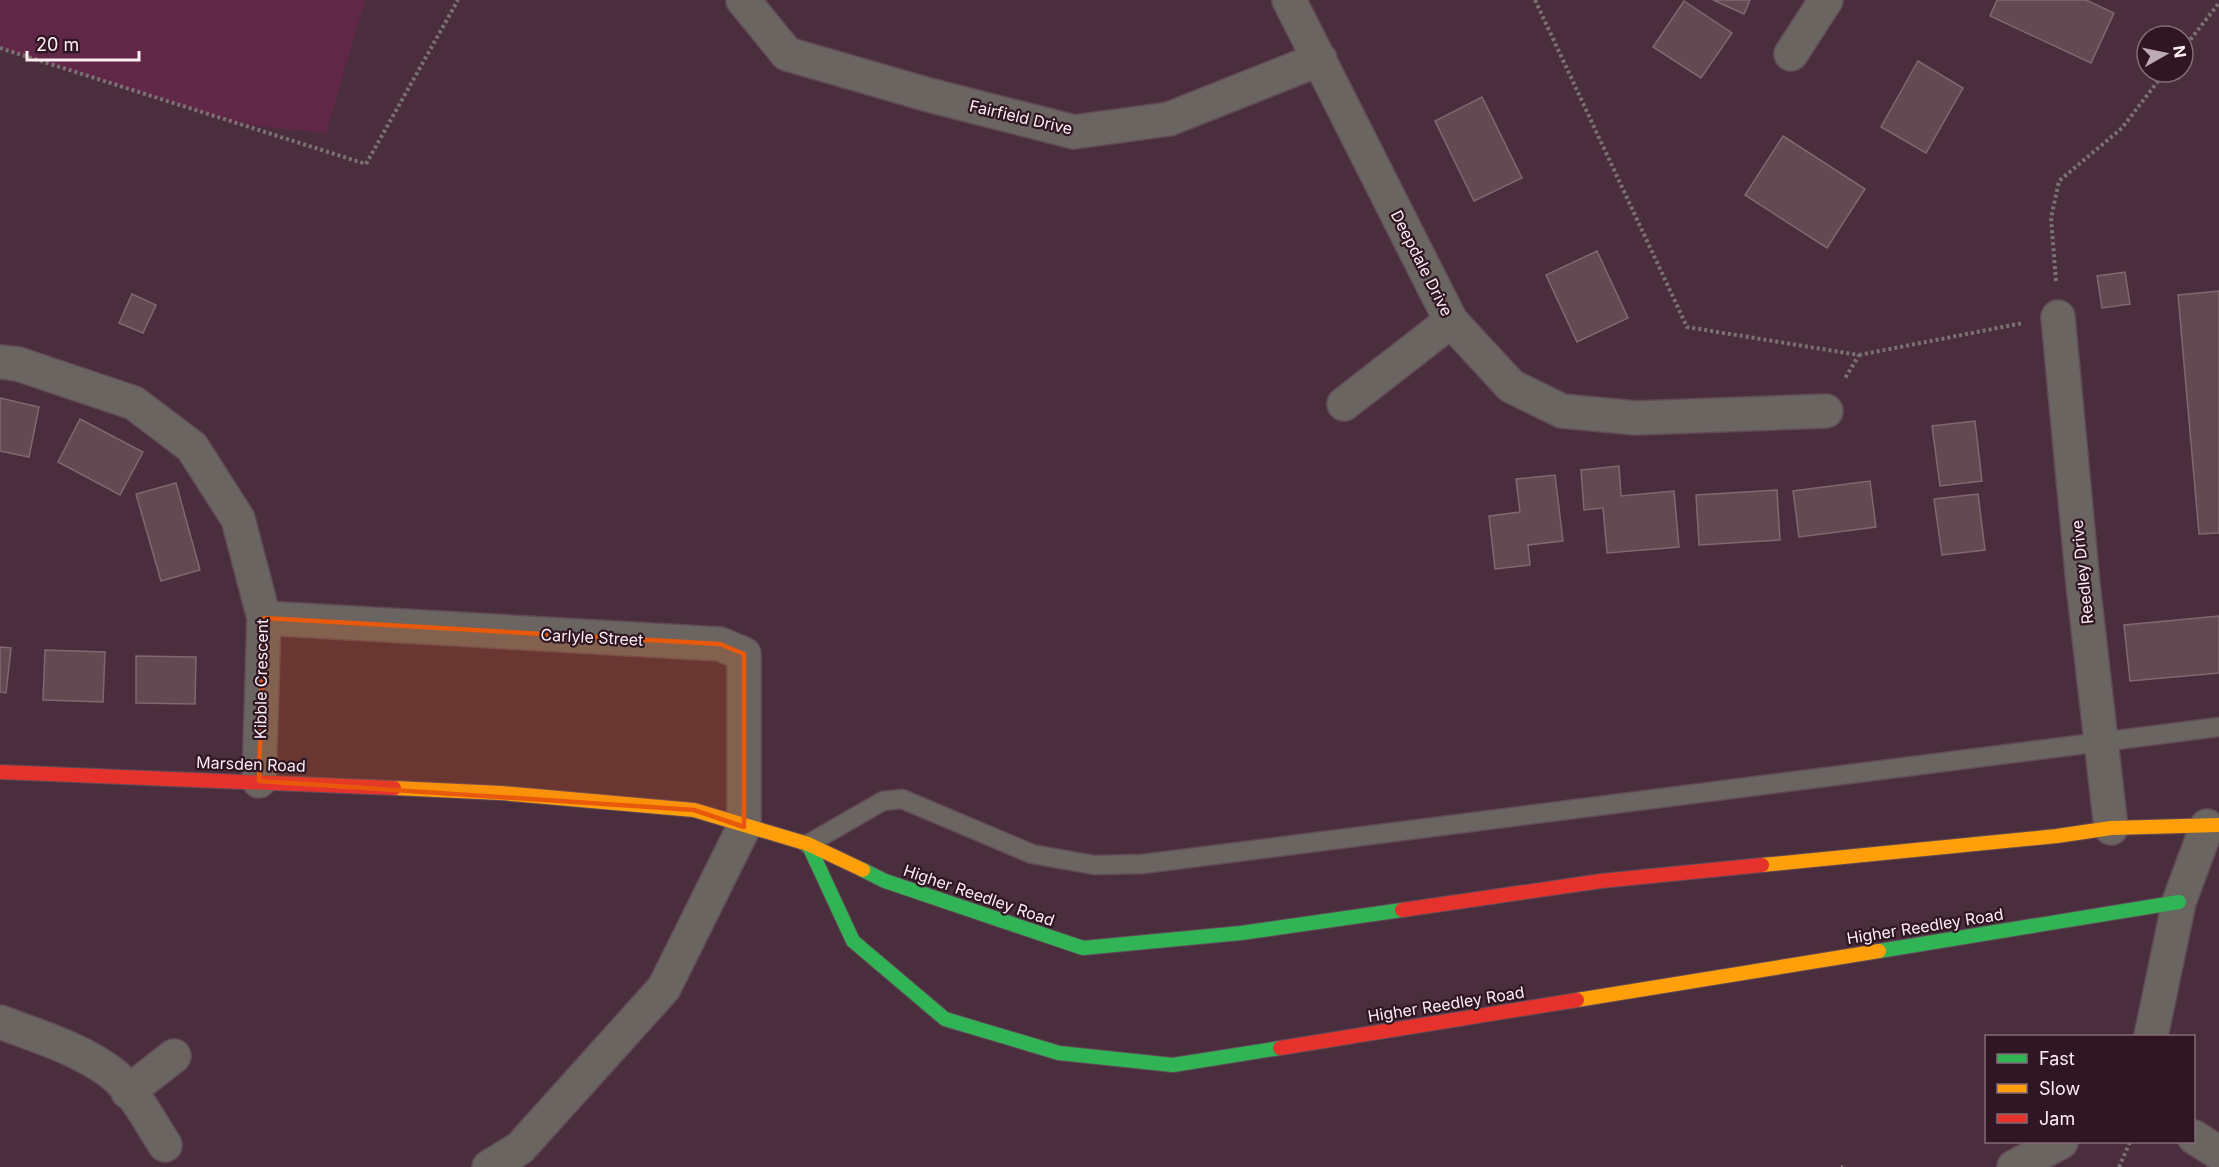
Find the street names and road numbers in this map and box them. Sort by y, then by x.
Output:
street label: Fairfield Drive [968,95,1074,139]
street label: Deepdale Drive [1387,207,1457,319]
street label: Reedley Drive [2067,519,2097,625]
street label: Kibble Crescent [250,619,272,739]
street label: Carlyle Street [540,624,644,650]
street label: Marsden Road [196,752,306,776]
street label: Higher Reedley Road [901,860,1057,930]
street label: Higher Reedley Road [1845,904,2005,948]
street label: Higher Reedley Road [1366,982,1526,1026]

